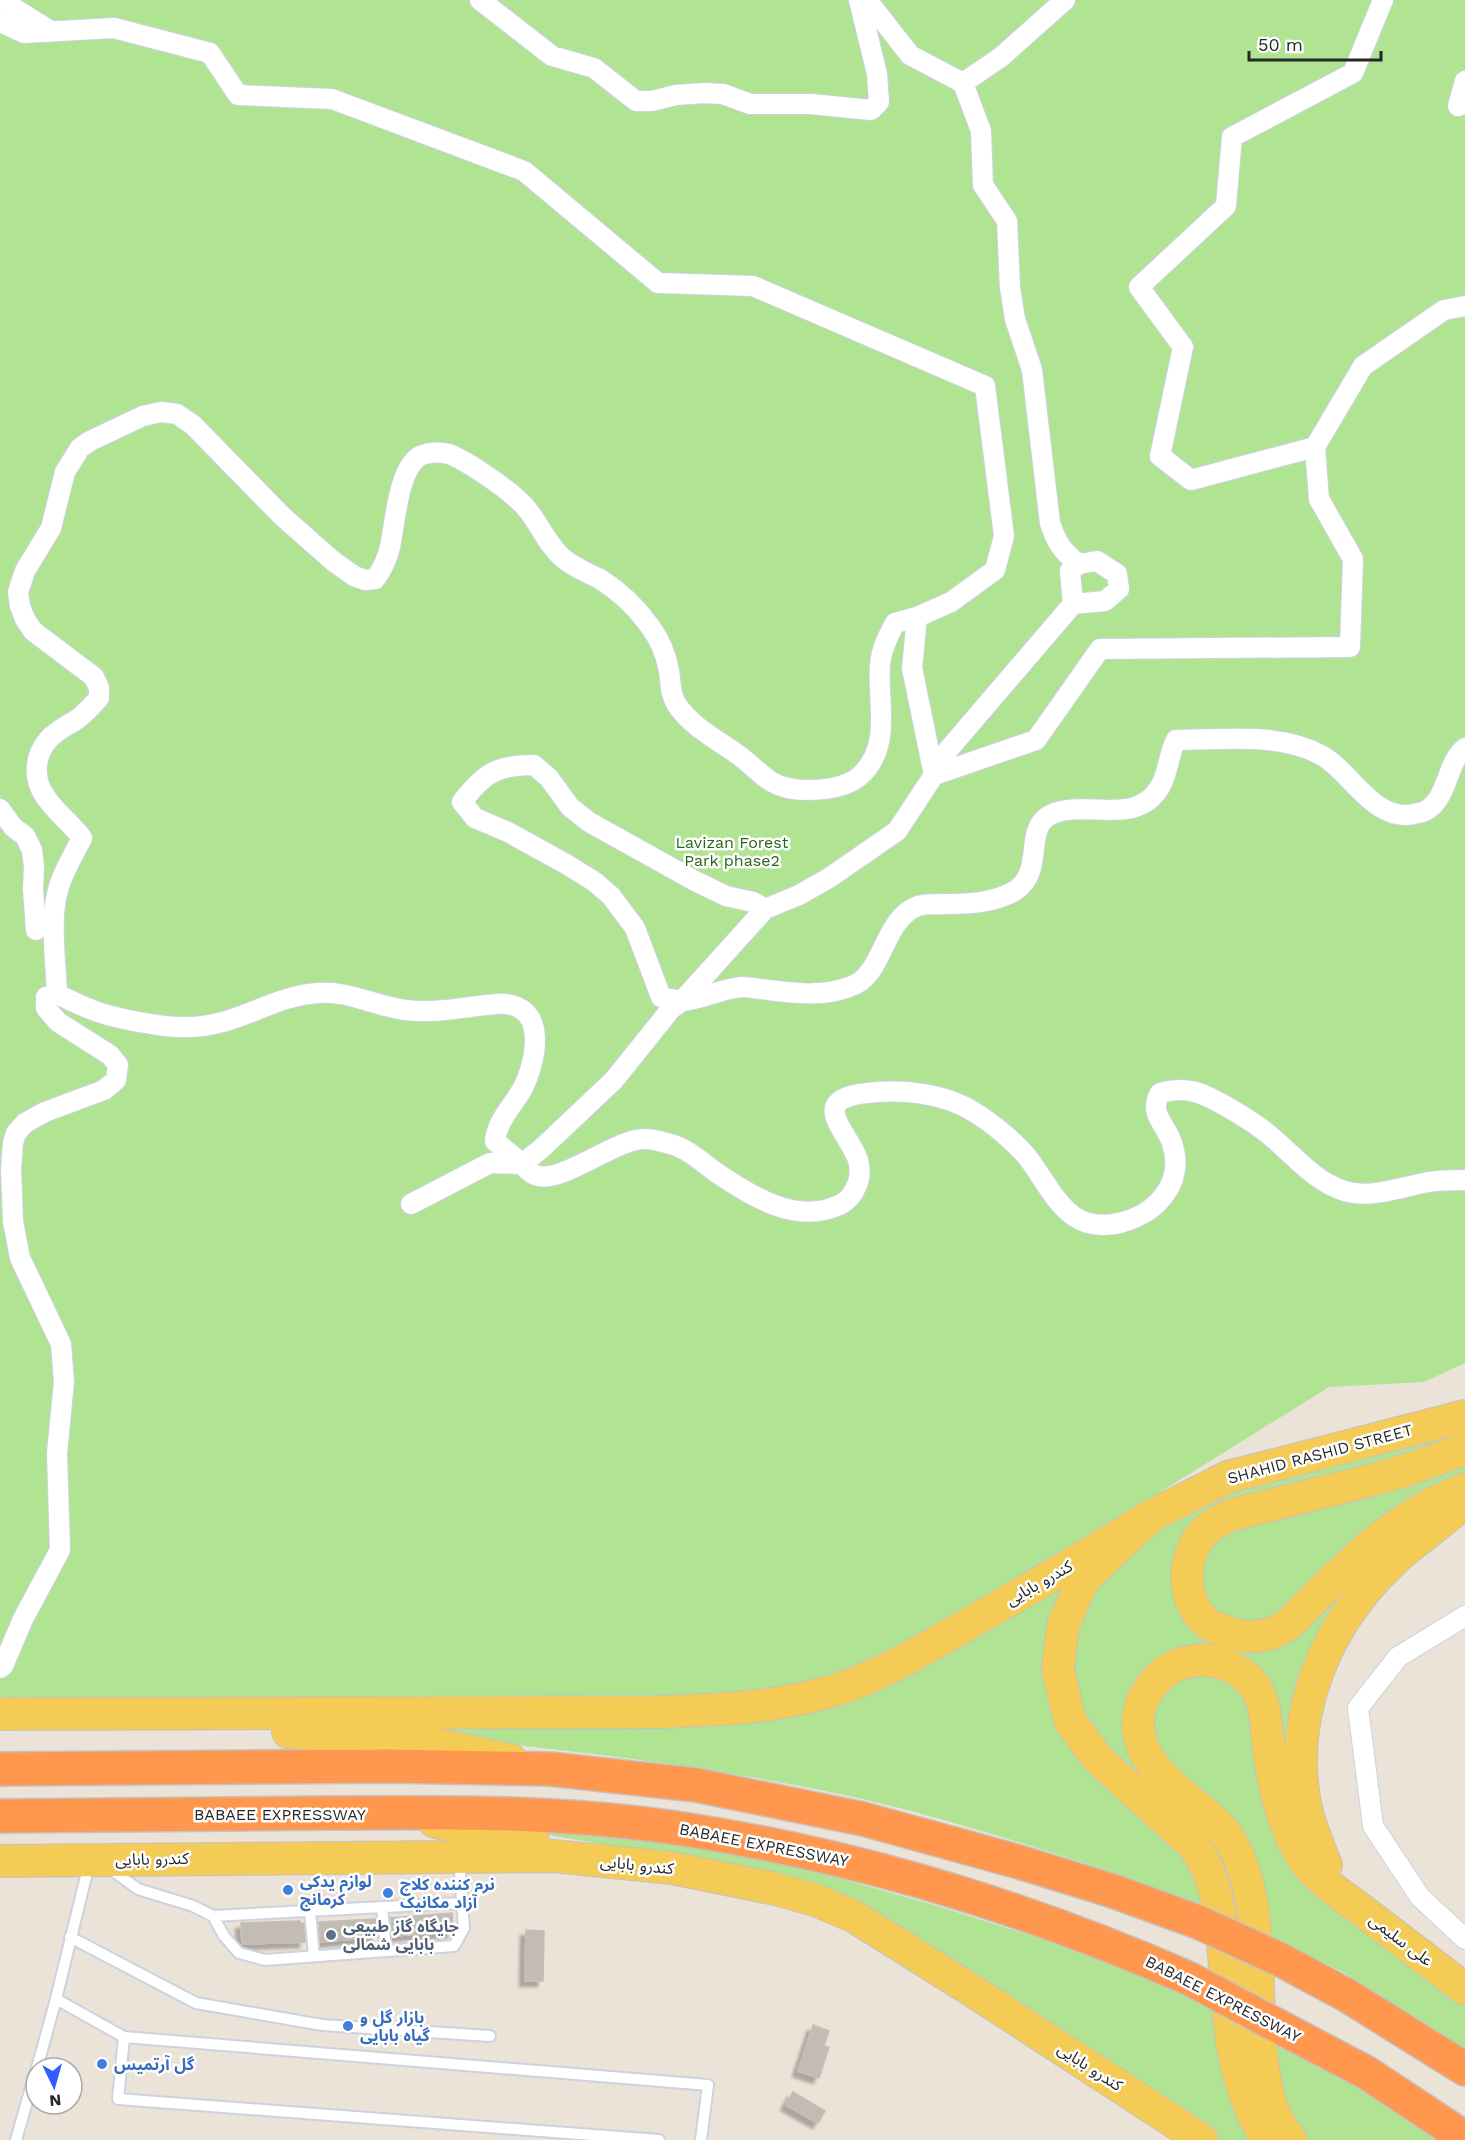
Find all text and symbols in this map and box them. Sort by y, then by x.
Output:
scale bar [1249,24,1381,62]
text: 50 m [1258,34,1303,55]
park label: Lavizan Forest Park phase2 [675,833,789,870]
street label: SHAHID RASHID STREET [1225,1420,1415,1488]
street label: کندرو بابایی [1002,1556,1076,1610]
street label: BABAEE EXPRESSWAY [194,1805,366,1824]
street label: BABAEE EXPRESSWAY [678,1819,850,1871]
street label: کندرو بابایی [115,1849,189,1869]
street label: کندرو بابایی [599,1852,675,1878]
place label: لوازم یدکی کرمانج [300,1872,372,1912]
place label: نرم کننده کلاچ آزاد مکانیک [400,1875,495,1912]
marker: لوازم یدکی کرمانج [281,1883,295,1897]
marker: نرم کننده کلاچ آزاد مکانیک [381,1886,395,1900]
street label: علی سلیمی [1366,1910,1436,1970]
place label: جایگاه گاز طبیعی بابایی شمالی [343,1917,459,1954]
marker: جایگاه گاز طبیعی بابایی شمالی [324,1928,338,1942]
street label: BABAEE EXPRESSWAY [1142,1952,1304,2046]
place label: بازار گل و گیاه بابایی [360,2008,431,2045]
marker: بازار گل و گیاه بابایی [341,2019,355,2033]
street label: کندرو بابایی [1054,2039,1126,2095]
place label: گل آرتمیس [114,2054,195,2074]
north arrow [24,2056,84,2116]
marker: گل آرتمیس [95,2057,109,2071]
text: N [49,2090,62,2110]

